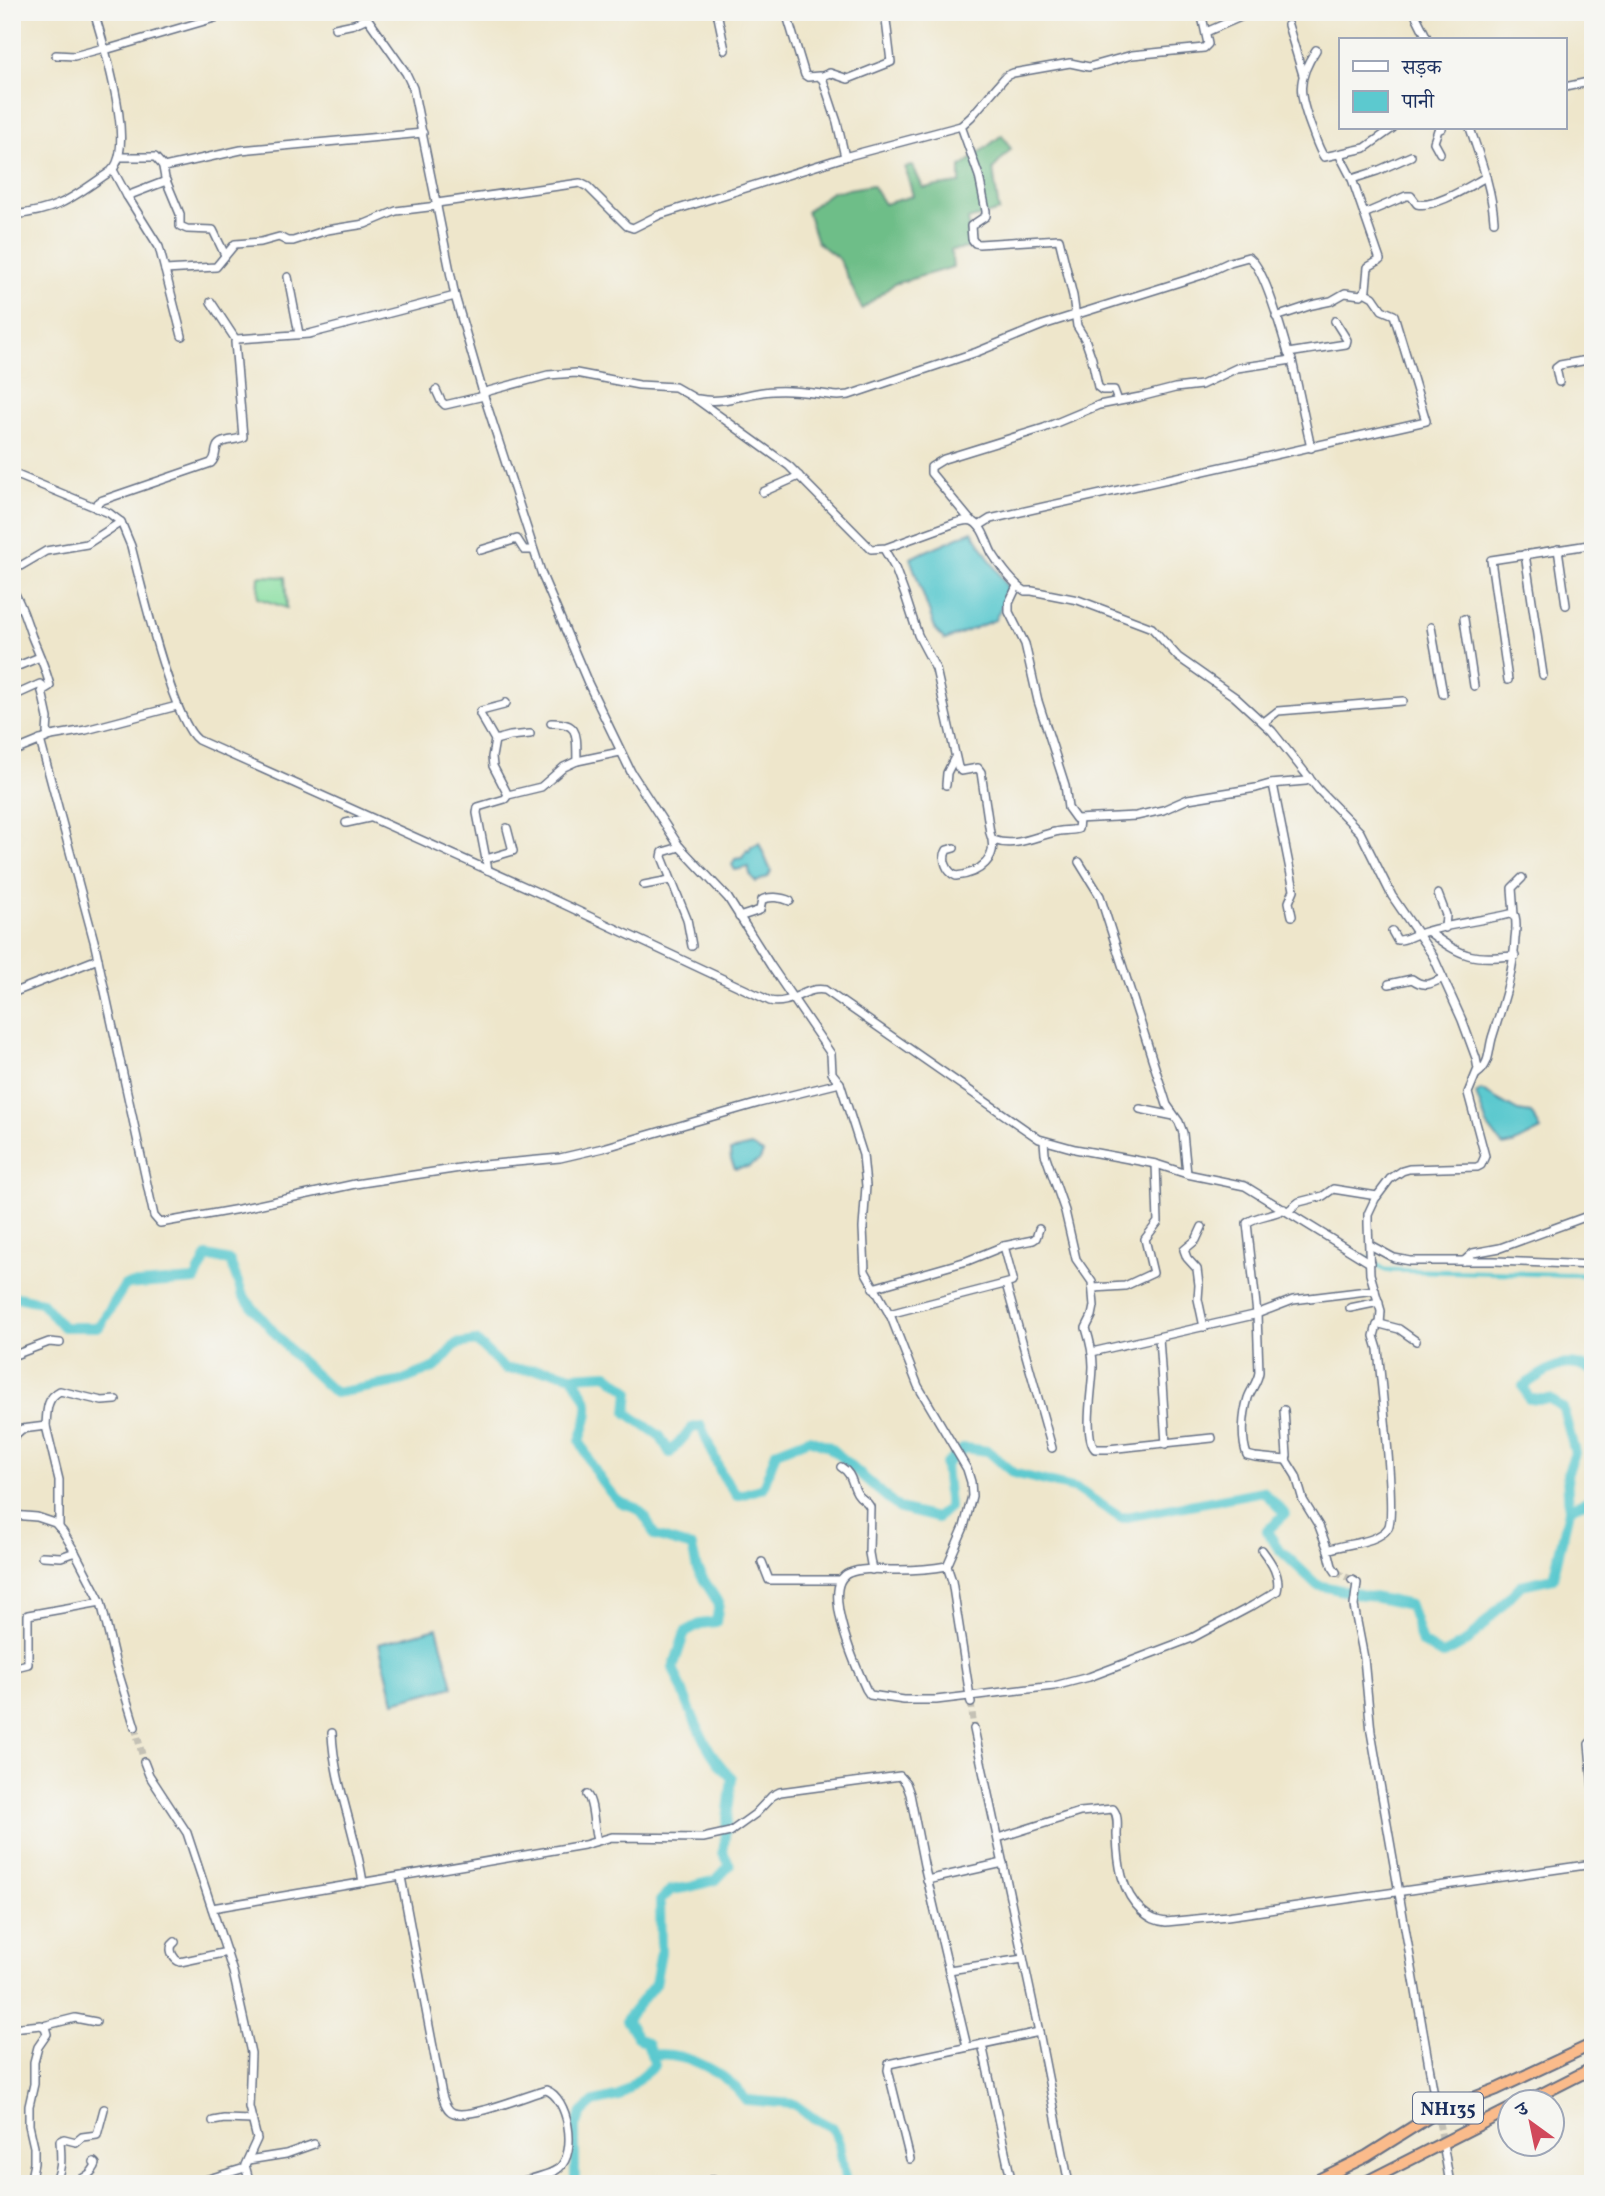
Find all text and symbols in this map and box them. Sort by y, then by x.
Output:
legend [1339,38,1566,130]
text: सड़क [1401,54,1442,83]
text: पानी [1401,88,1435,117]
north arrow [1496,2088,1566,2158]
road number: NH135 [1413,2092,1483,2124]
text: उ [1510,2096,1535,2125]

